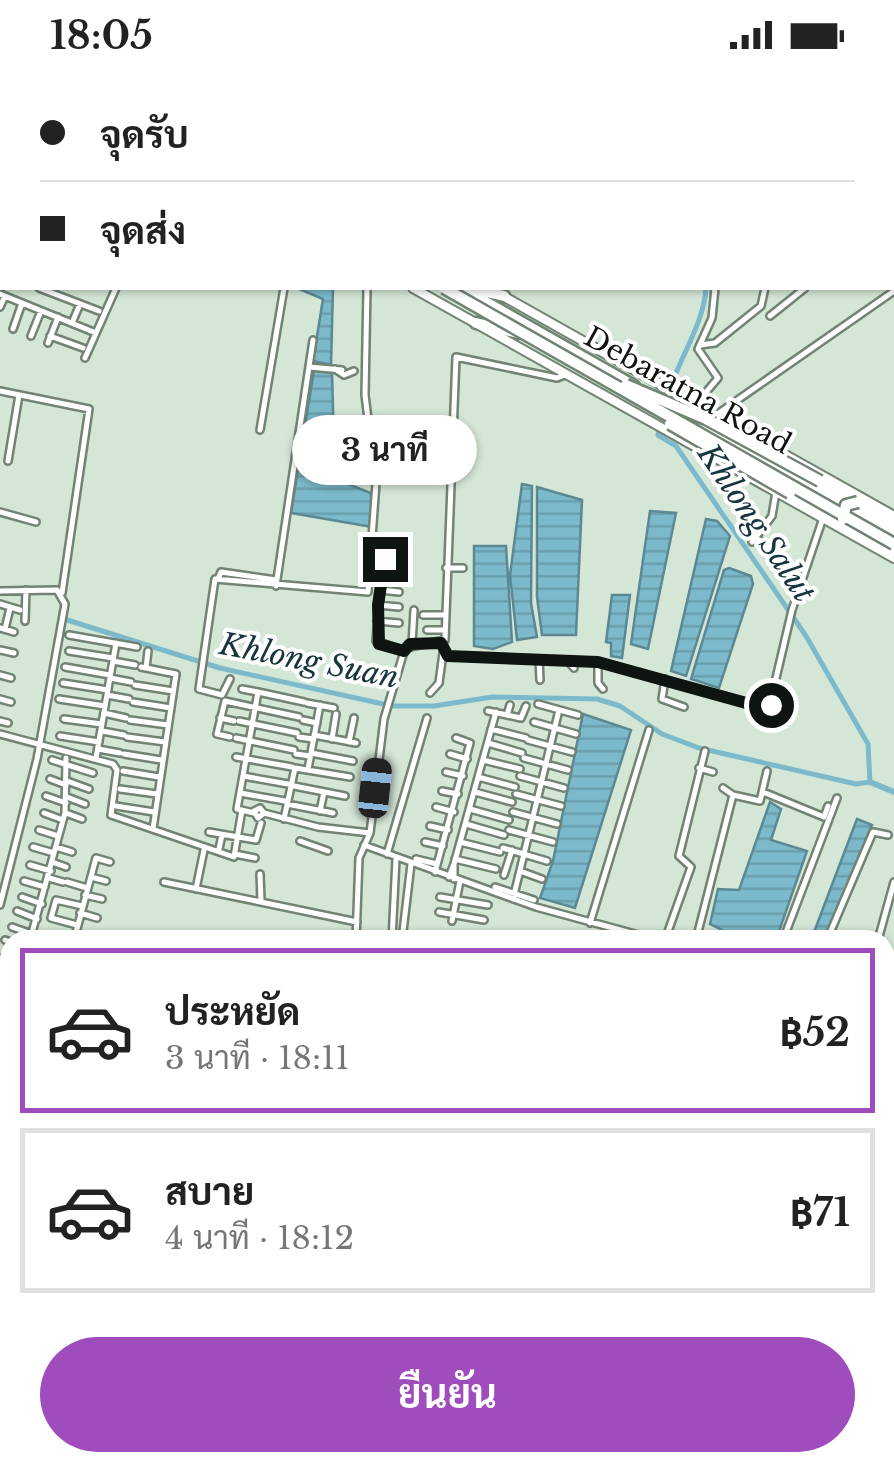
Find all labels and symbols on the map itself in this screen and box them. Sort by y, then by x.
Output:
street label: Debaratna Road [578,319,797,462]
callout: 3 นาที [292,414,478,484]
water label: Khlong Salut [689,436,823,609]
route end [363,537,408,582]
water label: Khlong Suan [216,625,402,696]
route start [749,683,794,728]
car [357,757,393,819]

